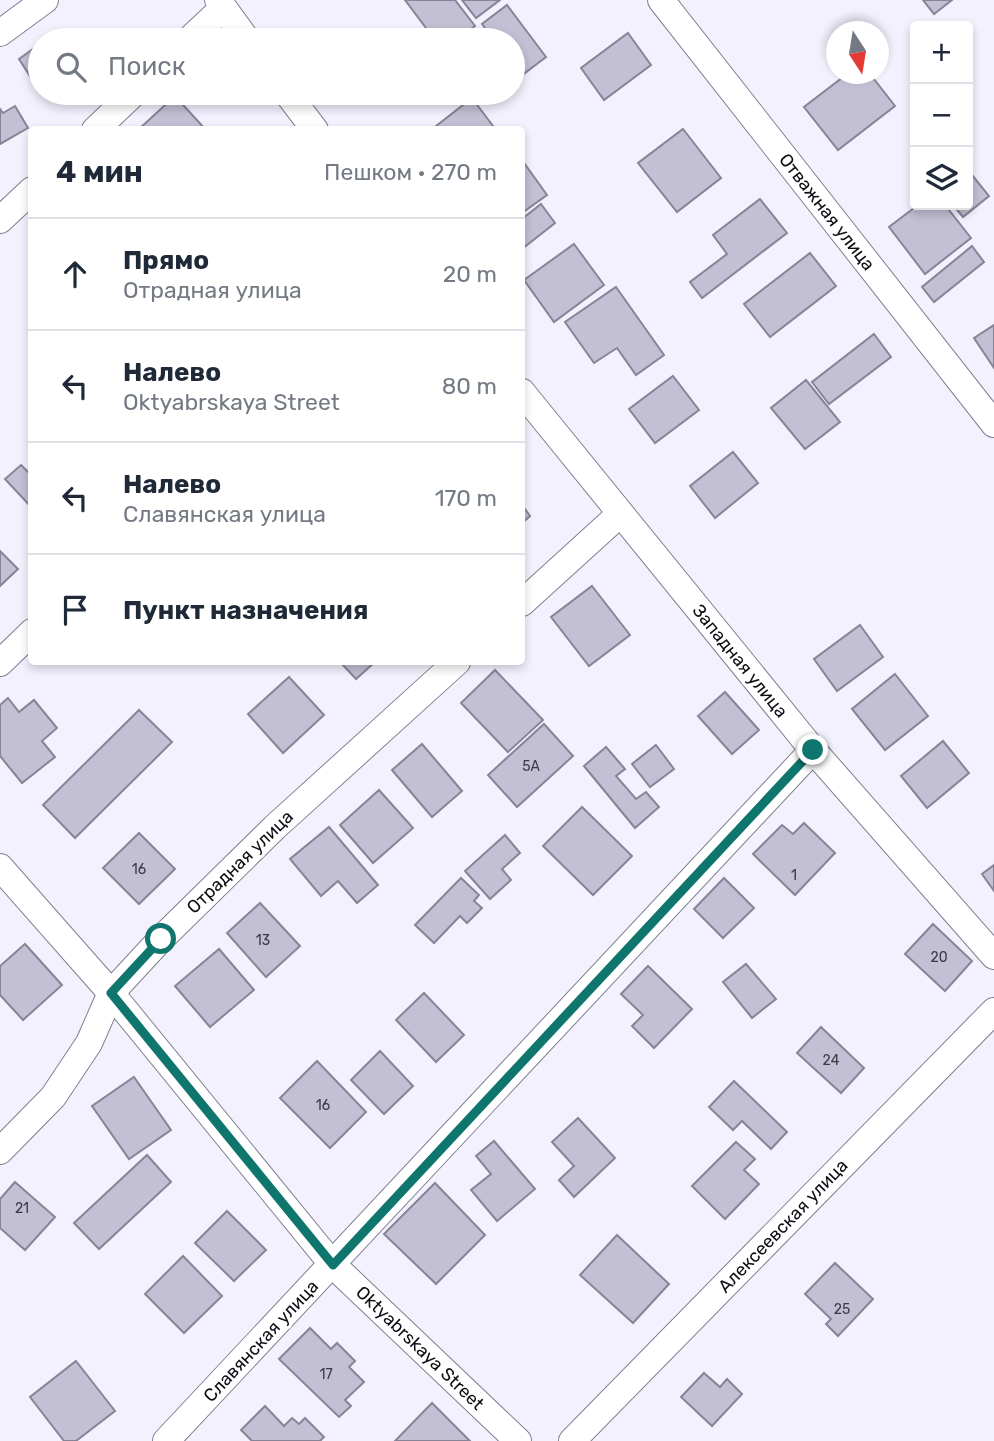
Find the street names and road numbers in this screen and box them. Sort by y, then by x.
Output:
street label: Отважная улица [774,149,880,275]
street label: Западная улица [688,600,792,722]
street label: Отрадная улица [182,806,298,918]
street label: Алексеевская улица [713,1155,853,1297]
street label: Славянская улица [199,1275,323,1407]
street label: Oktyabrskaya Street [351,1281,489,1415]

